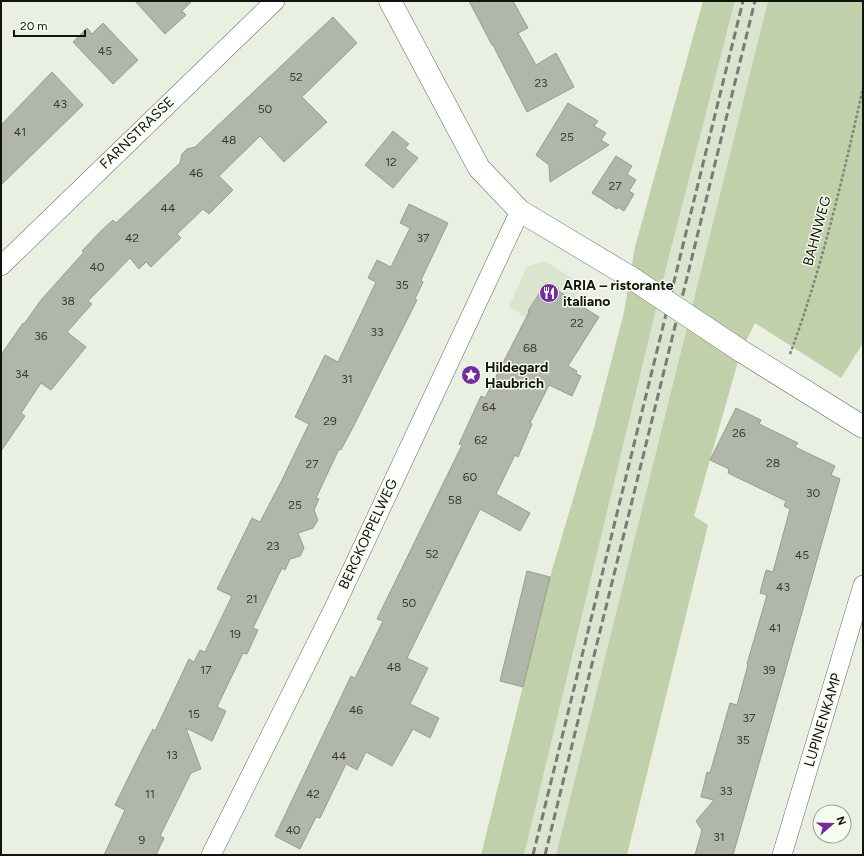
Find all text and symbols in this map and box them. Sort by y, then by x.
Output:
scale bar [14,12,85,38]
text: 20 m [20,19,48,33]
house number: 45 [98,44,112,58]
house number: 52 [289,70,303,84]
house number: 23 [534,76,548,90]
street label: FARNSTRASSE [96,93,178,173]
house number: 43 [53,97,67,111]
house number: 50 [258,102,273,116]
house number: 41 [14,125,26,139]
house number: 25 [560,130,574,144]
house number: 48 [222,133,236,147]
house number: 12 [385,155,397,169]
house number: 46 [189,166,203,180]
house number: 27 [608,179,622,193]
street label: BAHNWEG [800,194,835,268]
house number: 44 [161,201,176,215]
house number: 42 [125,231,139,245]
house number: 37 [417,231,430,245]
house number: 40 [89,260,105,274]
place label: ARIA – ristorante italiano [563,277,674,310]
house number: 35 [395,278,409,292]
restaurant icon: ARIA – ristorante italiano [538,282,560,304]
house number: 38 [61,294,75,308]
house number: 22 [570,316,584,330]
house number: 33 [370,325,384,339]
house number: 36 [34,329,48,343]
house number: 68 [523,341,537,355]
place label: Hildegard Haubrich [485,359,548,392]
place icon: Hildegard Haubrich [460,364,482,386]
house number: 34 [15,367,30,381]
house number: 31 [341,372,353,386]
house number: 64 [482,400,497,414]
house number: 29 [323,414,337,428]
house number: 26 [732,426,746,440]
house number: 62 [474,433,488,447]
house number: 28 [766,456,780,470]
house number: 27 [305,457,319,471]
house number: 60 [463,470,478,484]
street label: BERGKOPPELWEG [335,476,401,592]
house number: 30 [806,486,820,500]
house number: 58 [448,493,462,507]
house number: 25 [288,498,302,512]
house number: 23 [266,539,280,553]
house number: 52 [425,547,439,561]
house number: 45 [795,548,809,562]
house number: 43 [776,580,790,594]
house number: 21 [246,592,258,606]
house number: 50 [402,596,417,610]
house number: 41 [769,621,781,635]
house number: 19 [229,627,241,641]
house number: 48 [387,660,401,674]
house number: 17 [200,663,212,677]
house number: 39 [762,663,776,677]
street label: LUPINENKAMP [801,671,845,769]
house number: 46 [349,703,363,717]
house number: 15 [188,707,200,721]
house number: 37 [743,711,756,725]
house number: 35 [736,733,750,747]
house number: 13 [166,748,178,762]
house number: 44 [332,749,347,763]
house number: 33 [719,784,733,798]
house number: 11 [145,787,155,801]
house number: 42 [306,787,320,801]
north arrow [812,804,852,844]
text: N [833,815,848,827]
house number: 40 [285,823,301,837]
house number: 31 [713,830,725,844]
house number: 9 [139,833,146,847]

